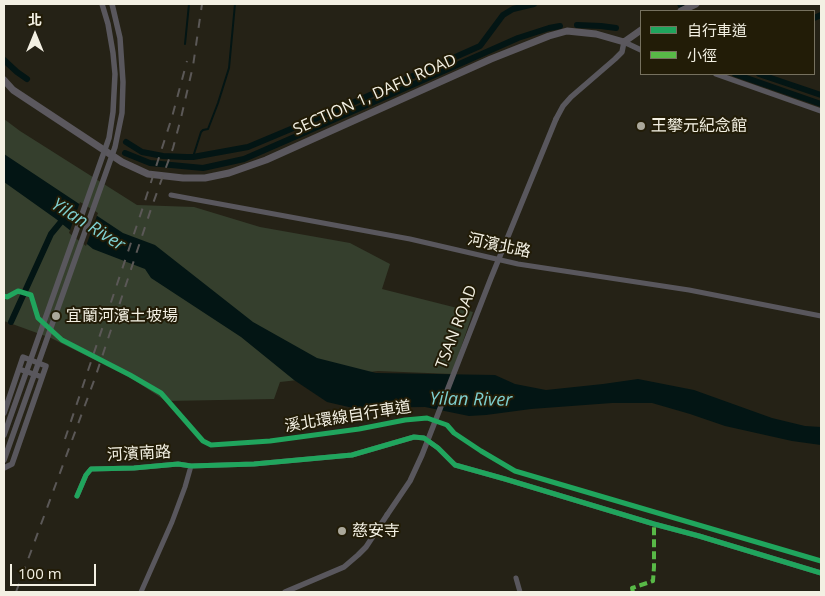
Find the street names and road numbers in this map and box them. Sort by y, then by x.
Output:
street label: SECTION 1, DAFU ROAD [290,50,460,140]
street label: 河濱北路 [466,230,532,262]
street label: TSAN ROAD [432,283,482,371]
street label: 溪北環線自行車道 [283,398,413,436]
street label: 河濱南路 [107,443,171,465]

